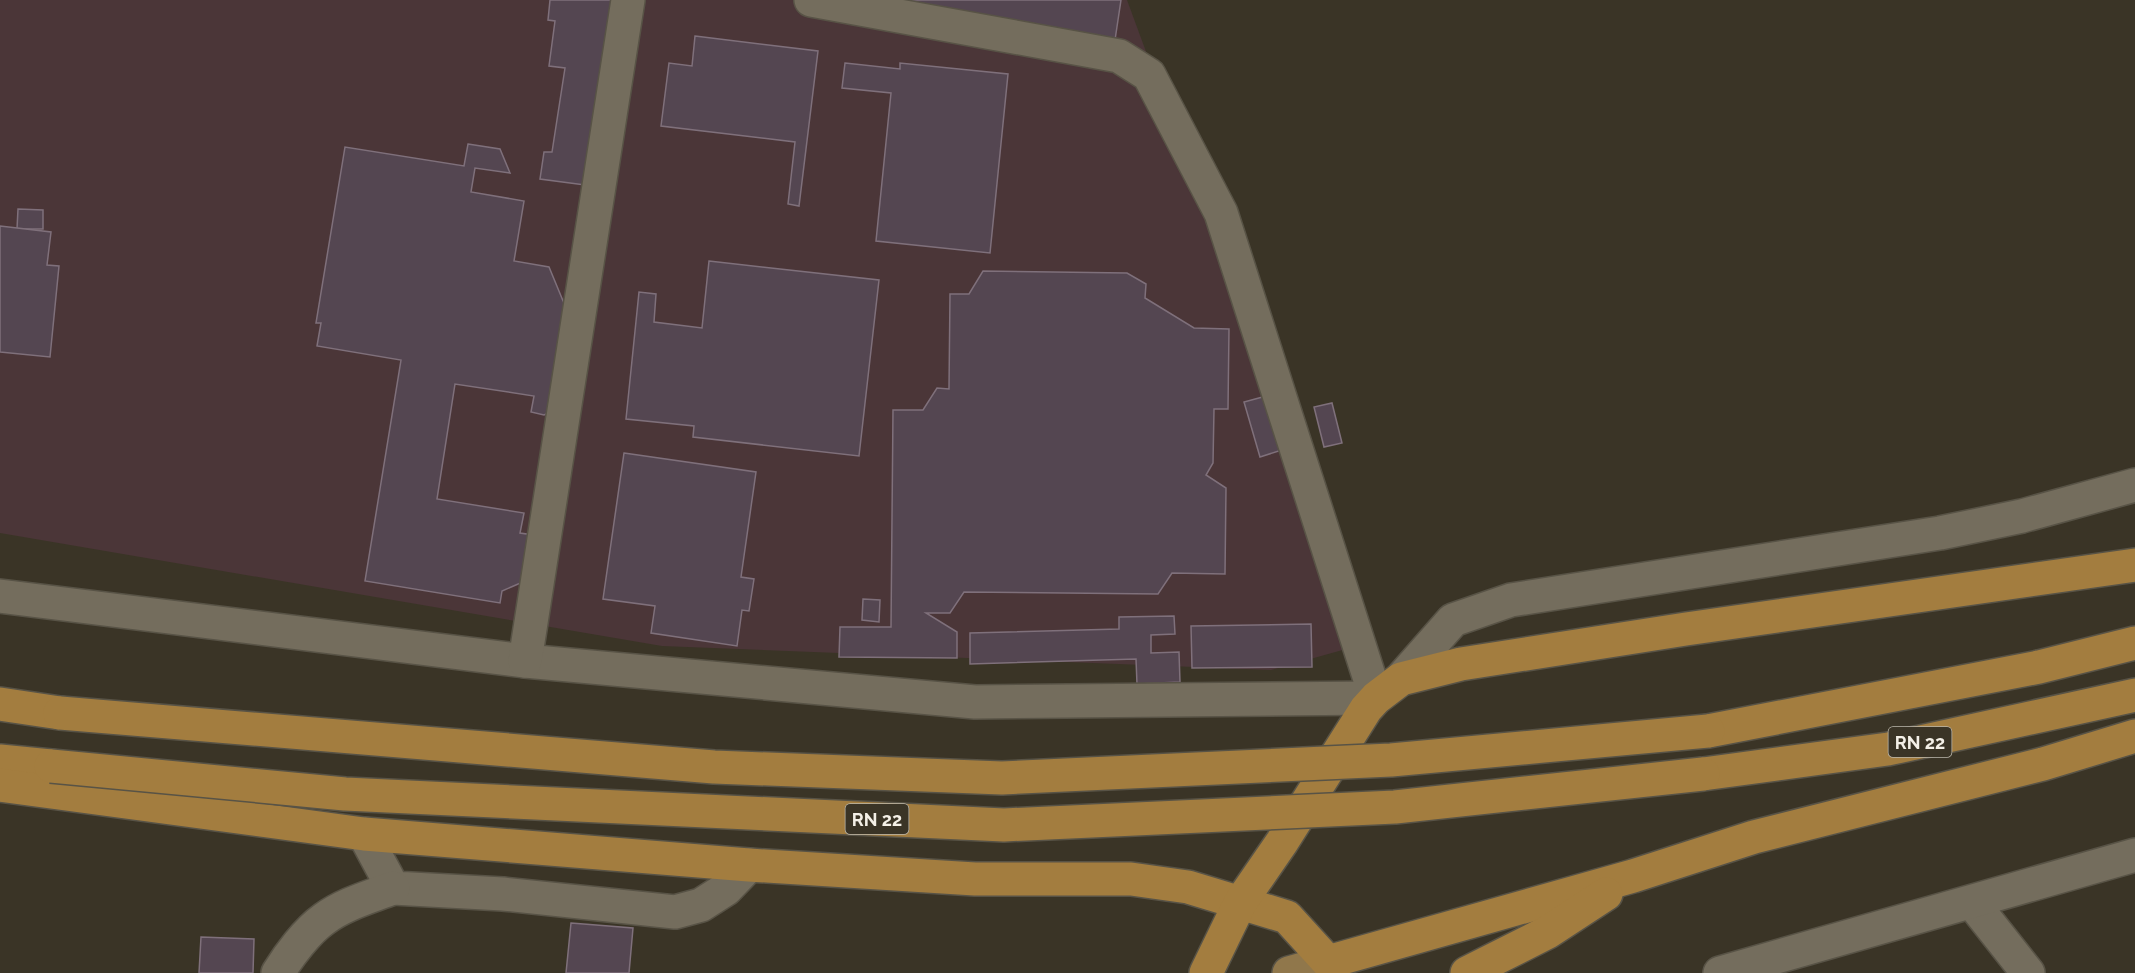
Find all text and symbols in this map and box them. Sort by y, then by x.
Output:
road number: RN 22 [1888,727,1952,757]
road number: RN 22 [846,804,908,834]

